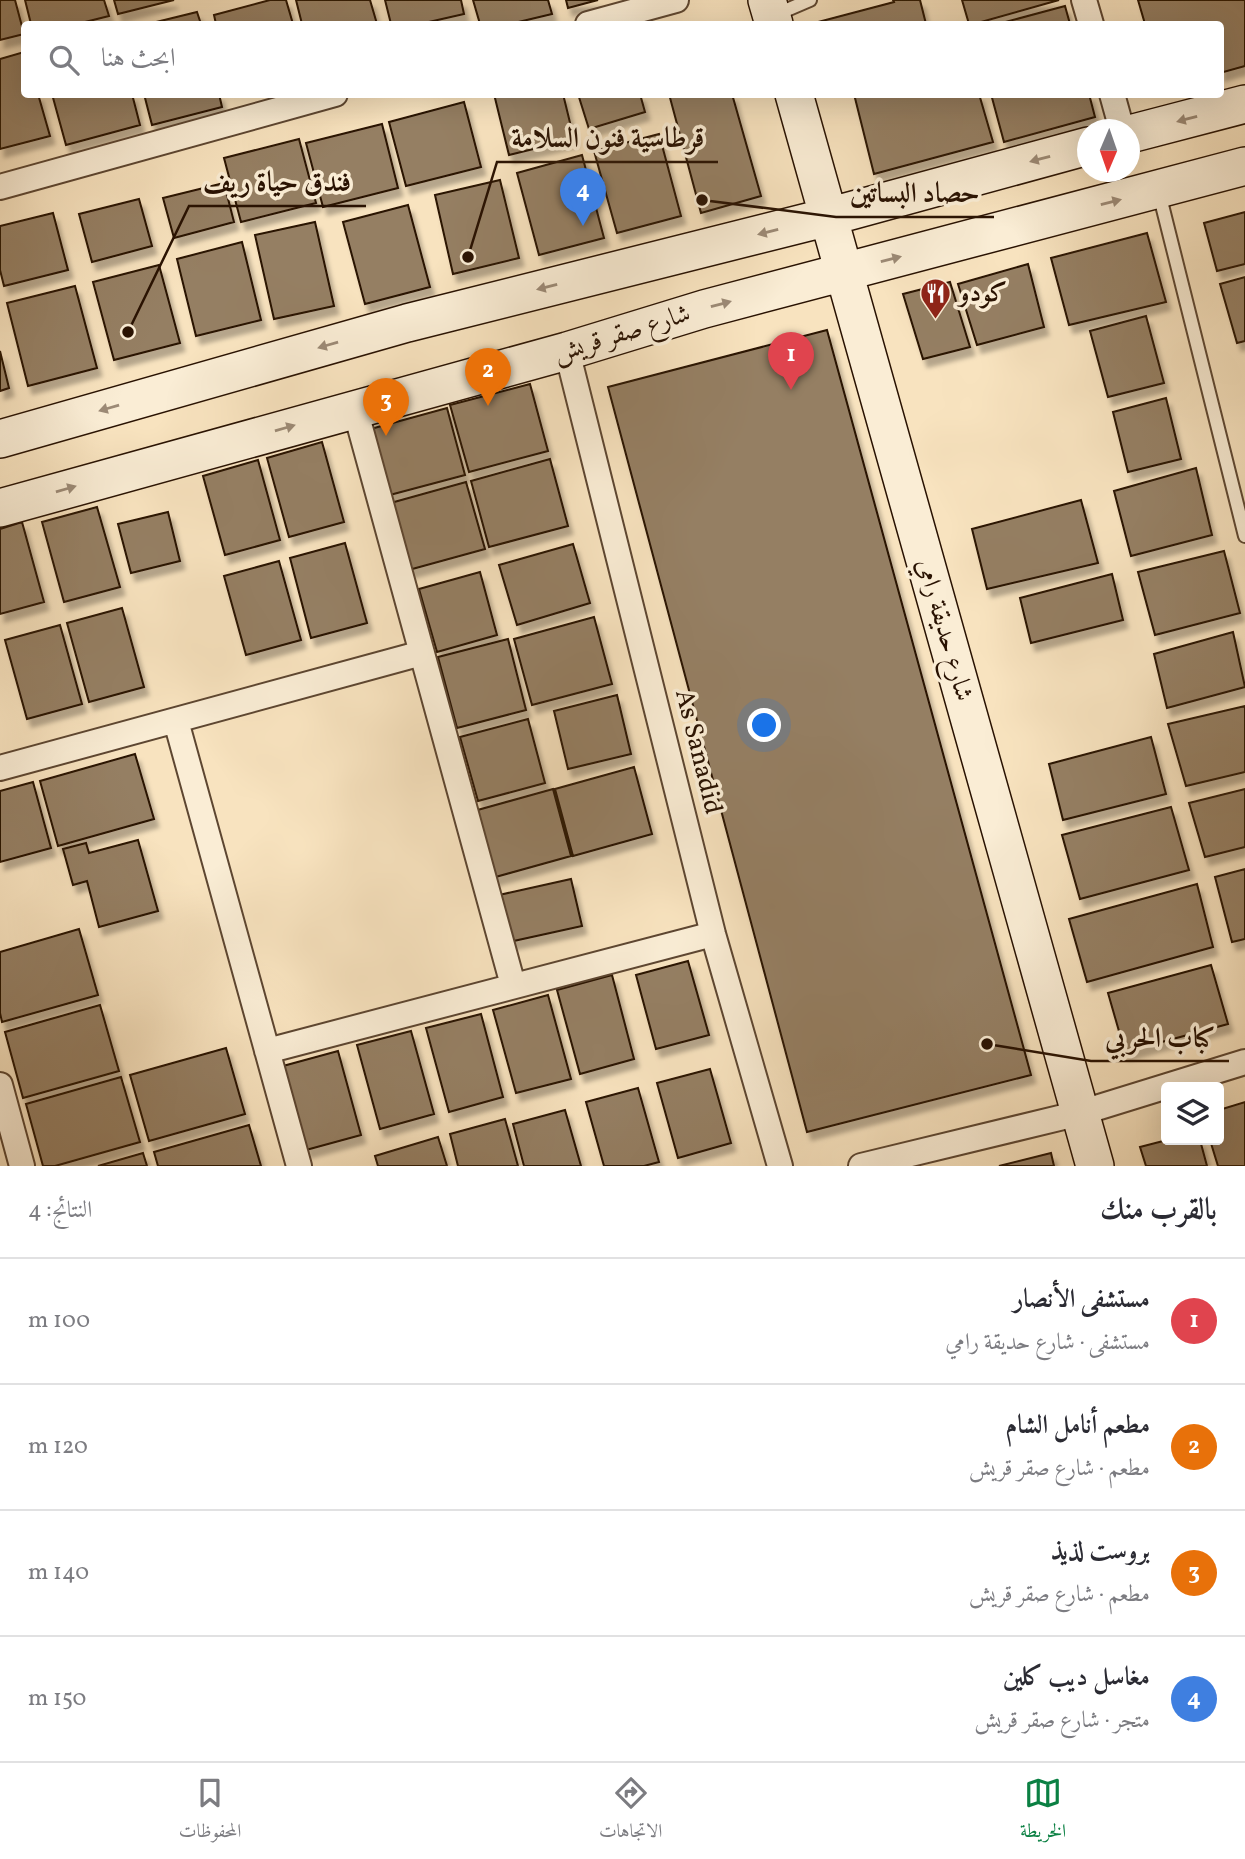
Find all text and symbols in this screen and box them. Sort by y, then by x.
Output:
search box [21,21,1224,98]
icon: search [45,41,83,79]
text: ابحث هنا [101,41,176,77]
callout: قرطاسية فنون السلامة [497,113,718,162]
one-way arrow [1176,114,1198,125]
north arrow [1077,119,1140,182]
text: قرطاسية فنون السلامة [511,120,705,159]
one-way arrow [1029,154,1050,164]
callout: فندق حياة ريف [189,157,366,206]
text: فندق حياة ريف [203,164,351,203]
pin: 4 [560,168,606,226]
callout: حصاد البساتين [836,168,994,217]
text: حصاد البساتين [850,175,980,214]
one-way arrow [1100,196,1122,207]
one-way arrow [757,227,779,238]
one-way arrow [880,253,902,264]
place label: كودو [956,276,1007,312]
restaurant icon: كودو [919,277,953,321]
one-way arrow [536,282,558,293]
street label: شارع صقر قريش [549,296,696,374]
one-way arrow [711,299,732,309]
pin: 1 [768,332,814,390]
one-way arrow [317,341,338,351]
pin: 2 [465,348,511,406]
pin: 3 [363,378,409,436]
one-way arrow [98,403,120,414]
one-way arrow [274,422,296,433]
one-way arrow [56,484,77,494]
street label: شارع حديقة رامي [905,555,982,706]
street label: As Sanadid [665,686,731,818]
your location [747,708,781,742]
callout: كباب الحربي [1091,1012,1229,1061]
text: كباب الحربي [1104,1020,1215,1060]
map controls [1161,1082,1224,1145]
button: layers [1161,1082,1224,1145]
text: بالقرب منك [1100,1190,1217,1232]
text: النتائج: 4 [28,1195,92,1227]
text: مستشفى الأنصار [1013,1282,1150,1318]
text: 100 m [28,1305,90,1337]
text: 1 [1189,1305,1199,1337]
text: مستشفى · شارع حديقة رامي [945,1327,1150,1359]
text: مطعم أنامل الشام [1006,1408,1150,1444]
text: 120 m [28,1431,88,1463]
text: 2 [1188,1431,1200,1463]
text: مطعم · شارع صقر قريش [969,1453,1150,1485]
text: بروست لذيذ [1051,1534,1150,1570]
text: 140 m [28,1557,89,1589]
text: 3 [1188,1557,1200,1589]
text: مطعم · شارع صقر قريش [969,1579,1150,1611]
text: مغاسل ديب كلين [1003,1660,1150,1696]
text: 150 m [28,1683,86,1715]
text: 4 [1187,1683,1201,1715]
text: متجر · شارع صقر قريش [974,1705,1150,1737]
tab: المحفوظات [179,1774,241,1849]
tab: الاتجاهات [599,1774,662,1849]
tab: الخريطة [1020,1774,1066,1849]

